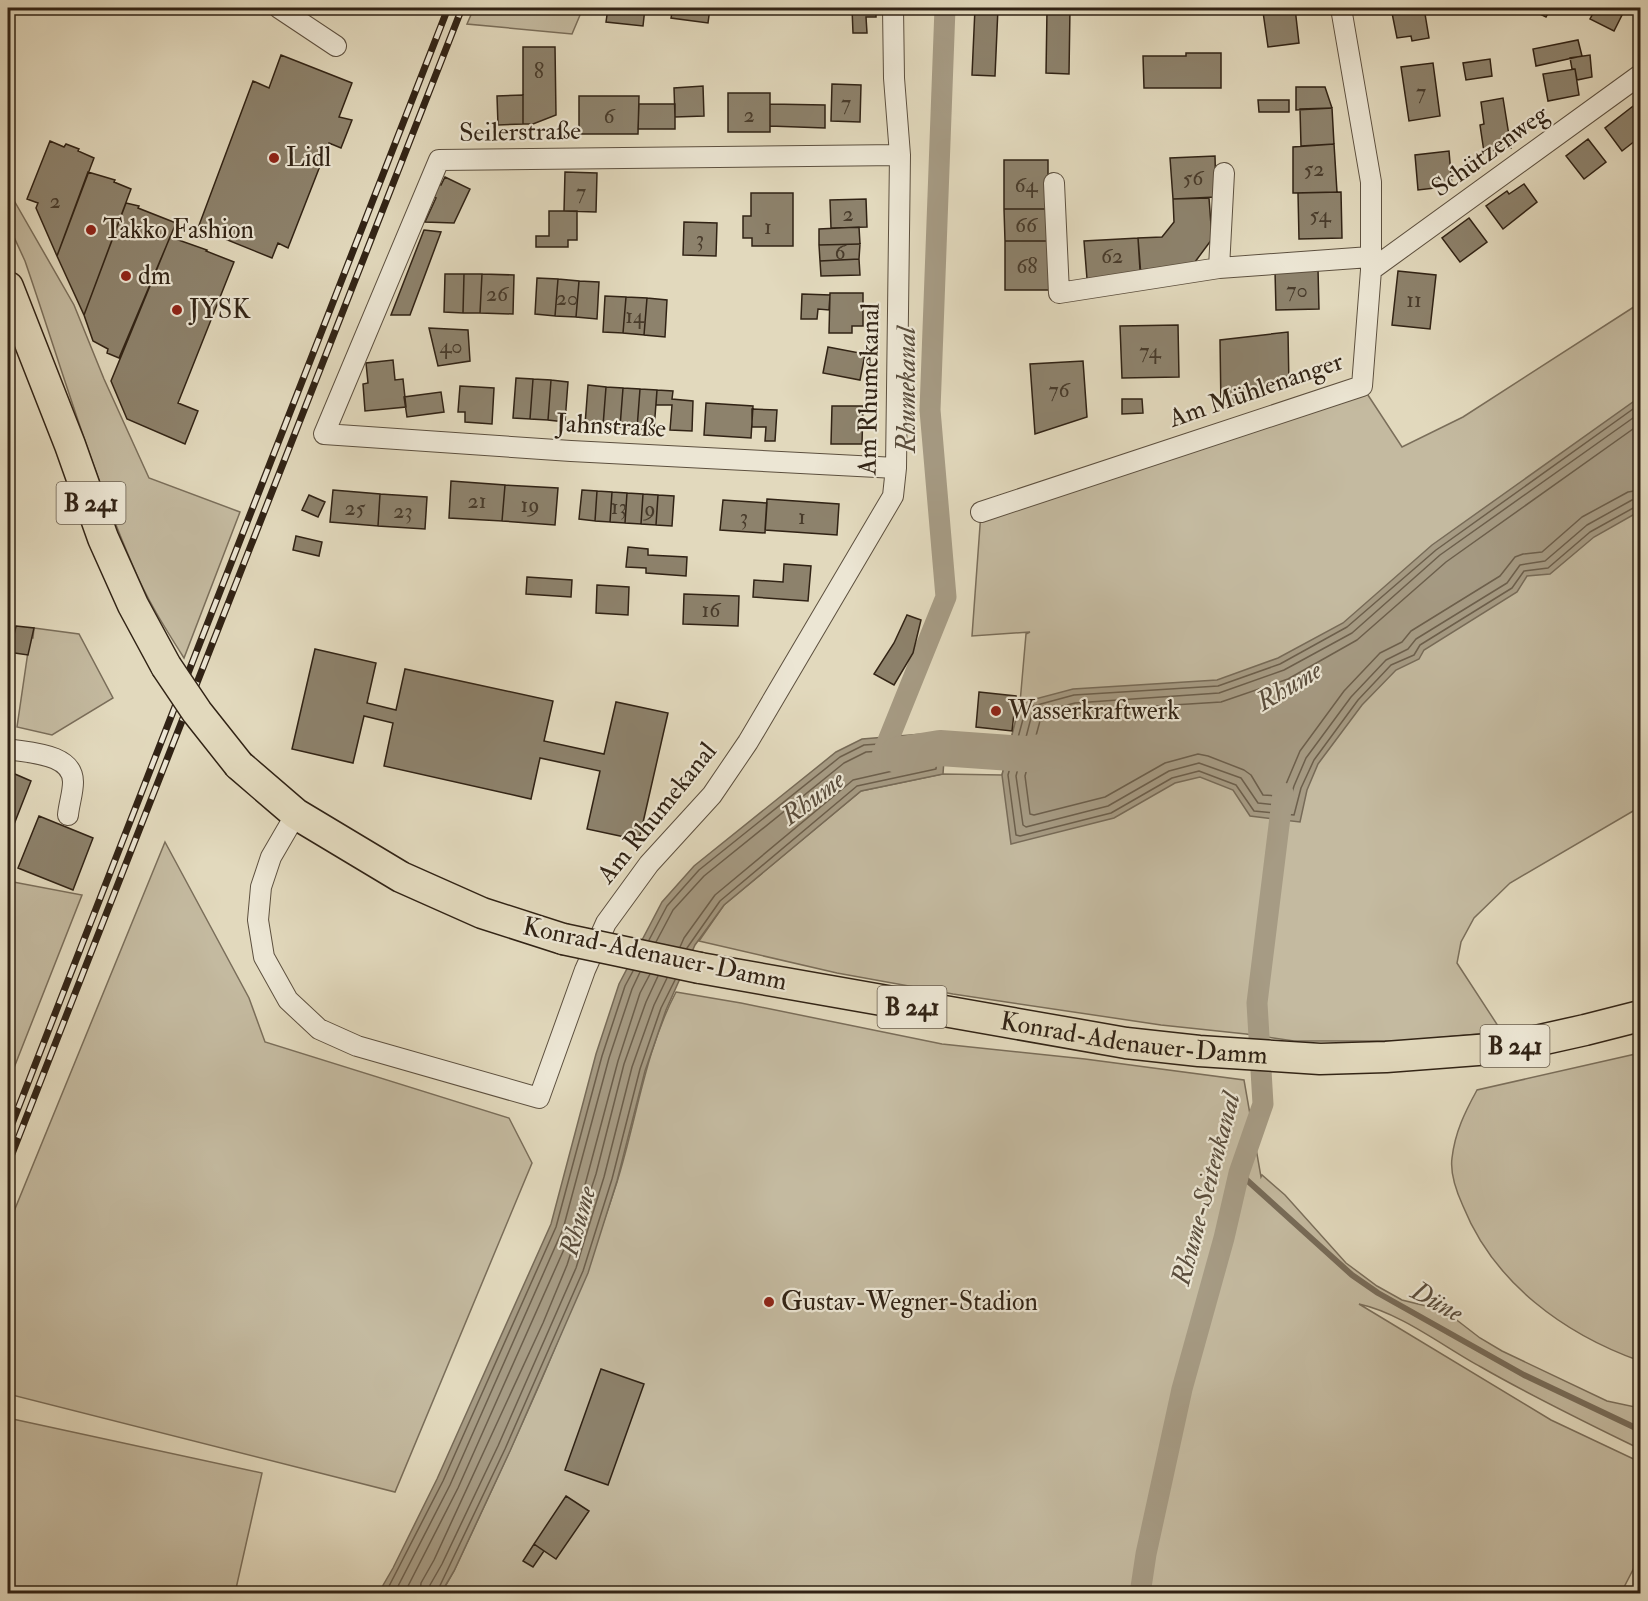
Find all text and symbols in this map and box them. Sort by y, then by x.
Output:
house number: 8 [534,57,544,85]
house number: 7 [1416,78,1426,106]
house number: 7 [841,89,851,117]
street label: Schützenweg [1425,97,1555,204]
house number: 2 [743,101,755,129]
house number: 6 [603,102,616,130]
street label: Seilerstraße [459,115,581,149]
place label: Lidl [286,142,331,174]
marker: Lidl [267,151,281,165]
house number: 52 [1304,155,1324,183]
house number: 56 [1183,164,1205,192]
house number: 64 [1015,171,1039,199]
house number: 7 [576,178,586,206]
house number: 2 [49,187,61,215]
house number: 2 [842,200,854,228]
house number: 54 [1310,201,1332,229]
house number: 66 [1015,211,1039,239]
house number: 1 [764,213,772,241]
place label: Takko Fashion [103,214,254,246]
marker: Takko Fashion [84,223,98,237]
house number: 3 [696,225,704,253]
house number: 6 [834,238,847,266]
house number: 62 [1101,242,1123,270]
house number: 68 [1016,252,1038,280]
place label: dm [138,260,171,292]
marker: dm [119,269,133,283]
house number: 70 [1286,276,1308,304]
house number: 26 [486,280,510,308]
house number: 20 [556,284,578,312]
house number: 11 [1406,286,1422,314]
place label: JYSK [188,294,251,326]
house number: 14 [625,302,646,330]
street label: Am Rhumekanal [851,302,887,476]
marker: JYSK [170,303,184,317]
water label: Rhumekanal [890,324,923,454]
house number: 40 [439,332,463,360]
house number: 74 [1139,337,1162,365]
street label: Am Mühlenanger [1164,345,1348,435]
house number: 76 [1048,376,1072,404]
street label: Jahnstraße [554,407,667,445]
road number: B 241 [56,482,125,524]
house number: 21 [467,487,487,515]
house number: 19 [520,491,540,519]
house number: 13 [611,493,627,521]
house number: 25 [345,494,366,522]
house number: 9 [642,495,656,523]
house number: 23 [393,497,413,525]
house number: 3 [740,503,748,531]
house number: 1 [798,503,806,531]
house number: 16 [702,596,722,624]
water label: Rhume [1249,653,1329,719]
place label: Wasserkraftwerk [1007,695,1180,727]
marker: Wasserkraftwerk [989,704,1003,718]
street label: Am Rhumekanal [590,736,724,891]
water label: Rhume [774,763,852,833]
street label: Konrad-Adenauer-Damm [520,910,790,998]
road number: B 241 [878,986,946,1028]
street label: Konrad-Adenauer-Damm [998,1005,1269,1072]
road number: B 241 [1480,1025,1550,1067]
water label: Rhume-Seitenkanal [1164,1087,1248,1290]
water label: Rhume [552,1181,604,1261]
water label: Düne [1404,1274,1470,1330]
place label: Gustav-Wegner-Stadion [781,1286,1038,1318]
marker: Gustav-Wegner-Stadion [762,1295,776,1309]

